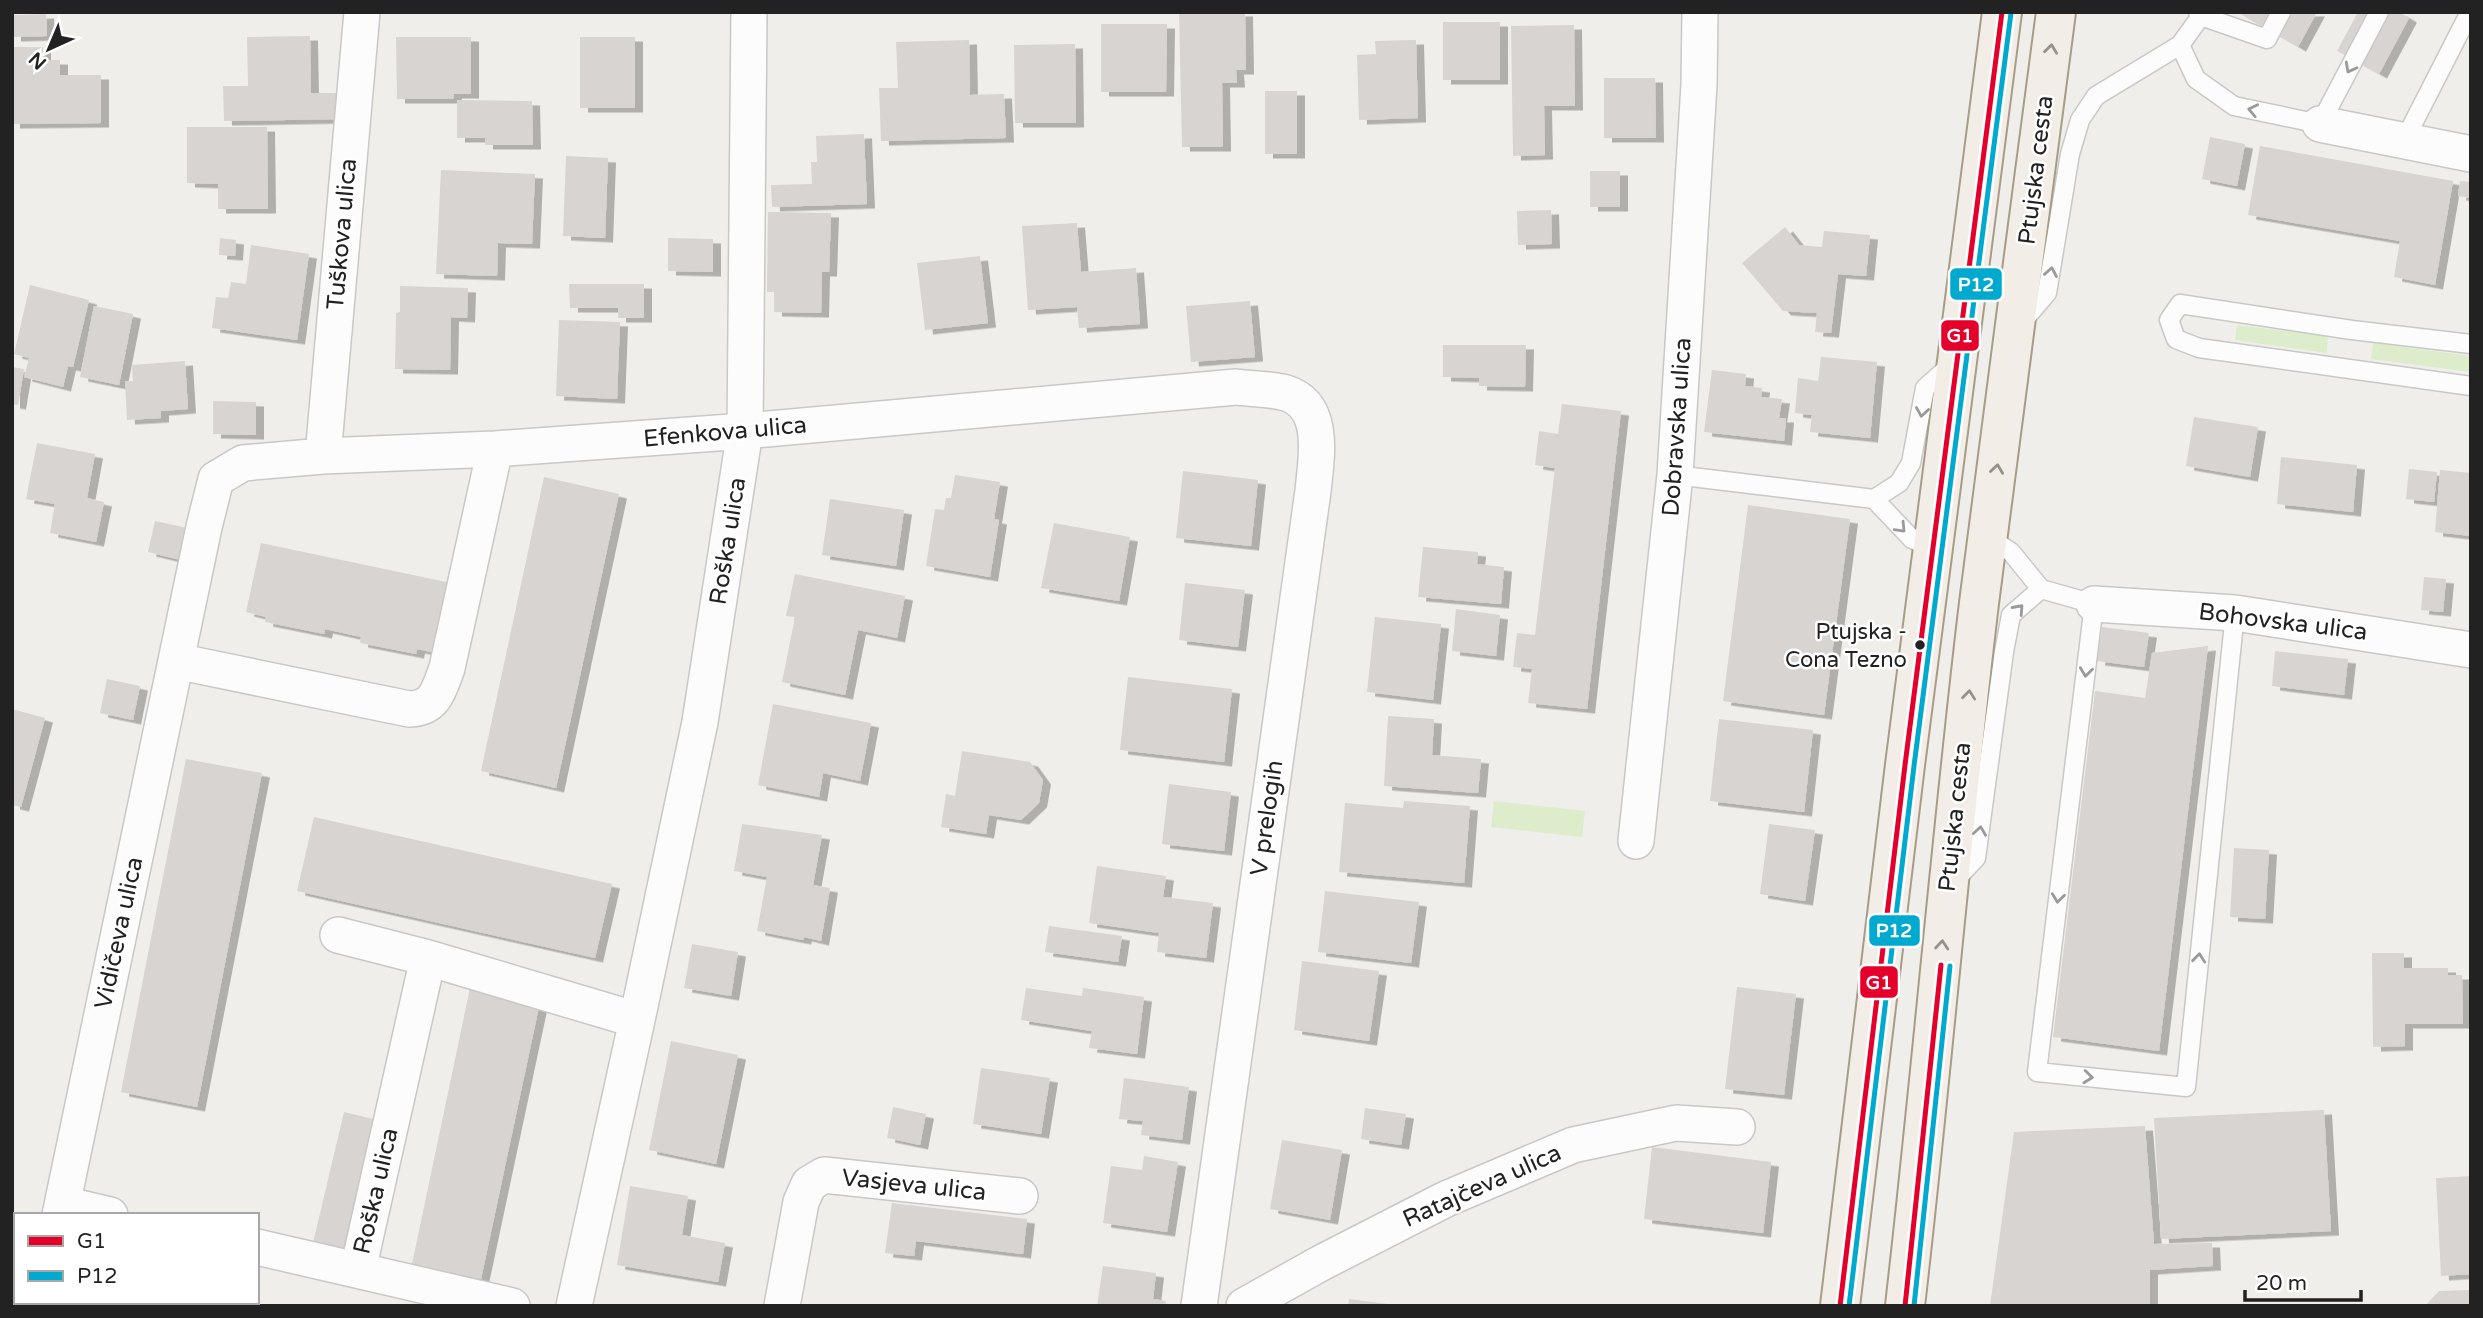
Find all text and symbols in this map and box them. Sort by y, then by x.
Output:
north arrow [14,14,84,84]
one-way arrow [2044,43,2059,55]
text: N [25,47,51,74]
one-way arrow [2345,61,2358,73]
street label: Ptujska cesta [2012,94,2060,246]
one-way arrow [2247,104,2259,119]
street label: Tuškova ulica [321,157,363,311]
line badge: P12 [1949,267,2003,301]
one-way arrow [2043,267,2058,278]
text: P12 [1958,274,1994,296]
line badge: G1 [1940,319,1980,352]
text: G1 [1947,325,1973,347]
street label: Dobravska ulica [1656,336,1698,518]
one-way arrow [1915,406,1930,417]
street label: Efenkova ulica [642,410,808,454]
one-way arrow [1989,463,2004,475]
street label: Roška ulica [704,475,752,607]
one-way arrow [1893,520,1905,533]
street label: Bohovska ulica [2197,597,2369,647]
one-way arrow [2011,604,2023,617]
place label: Ptujska - Cona Tezno [1785,619,1907,673]
marker: Ptujska - Cona Tezno [1913,638,1927,652]
one-way arrow [2079,666,2094,678]
one-way arrow [1961,689,1976,700]
street label: Ptujska cesta [1933,741,1977,893]
street label: V prelogih [1245,758,1289,878]
one-way arrow [1972,825,1987,837]
street label: Vidičeva ulica [89,854,149,1012]
one-way arrow [2051,892,2066,903]
line badge: P12 [1868,914,1921,947]
text: P12 [1876,920,1912,942]
one-way arrow [1934,940,1949,951]
one-way arrow [2192,953,2207,964]
line badge: G1 [1859,965,1899,999]
text: G1 [1866,972,1892,994]
one-way arrow [2083,1069,2094,1084]
street label: Roška ulica [347,1125,405,1257]
street label: Ratajčeva ulica [1398,1138,1566,1234]
street label: Vasjeva ulica [840,1163,988,1207]
legend [14,1213,259,1304]
text: G1 [77,1229,106,1254]
scale bar [2245,1258,2360,1302]
text: P12 [77,1264,118,1289]
text: 20 m [2256,1271,2307,1296]

